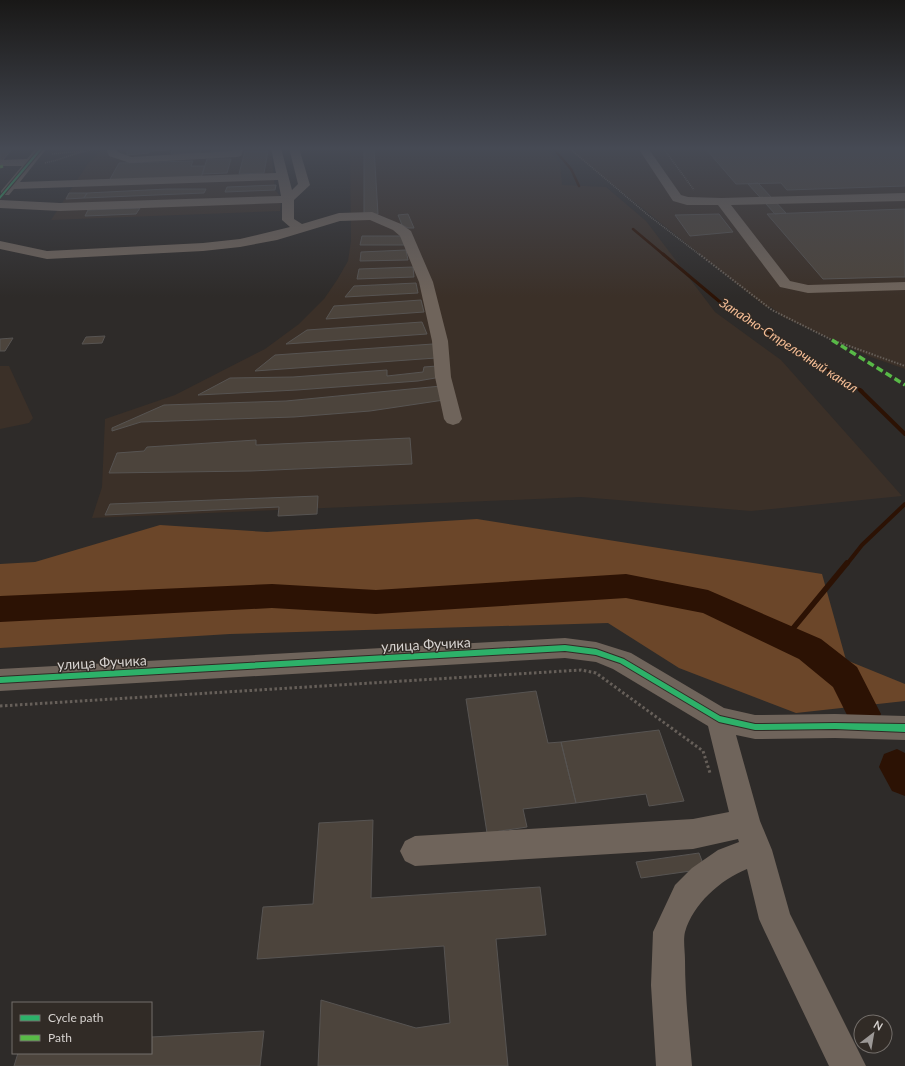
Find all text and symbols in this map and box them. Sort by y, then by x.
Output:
water label: Западно-Стрелочный канал [716,294,861,396]
street label: улица Фучика [381,633,471,655]
street label: улица Фучика [57,651,147,673]
legend [12,1002,152,1054]
text: Cycle path [48,1010,103,1025]
north arrow [853,1014,893,1054]
text: N [871,1017,885,1033]
text: Path [48,1030,72,1045]

